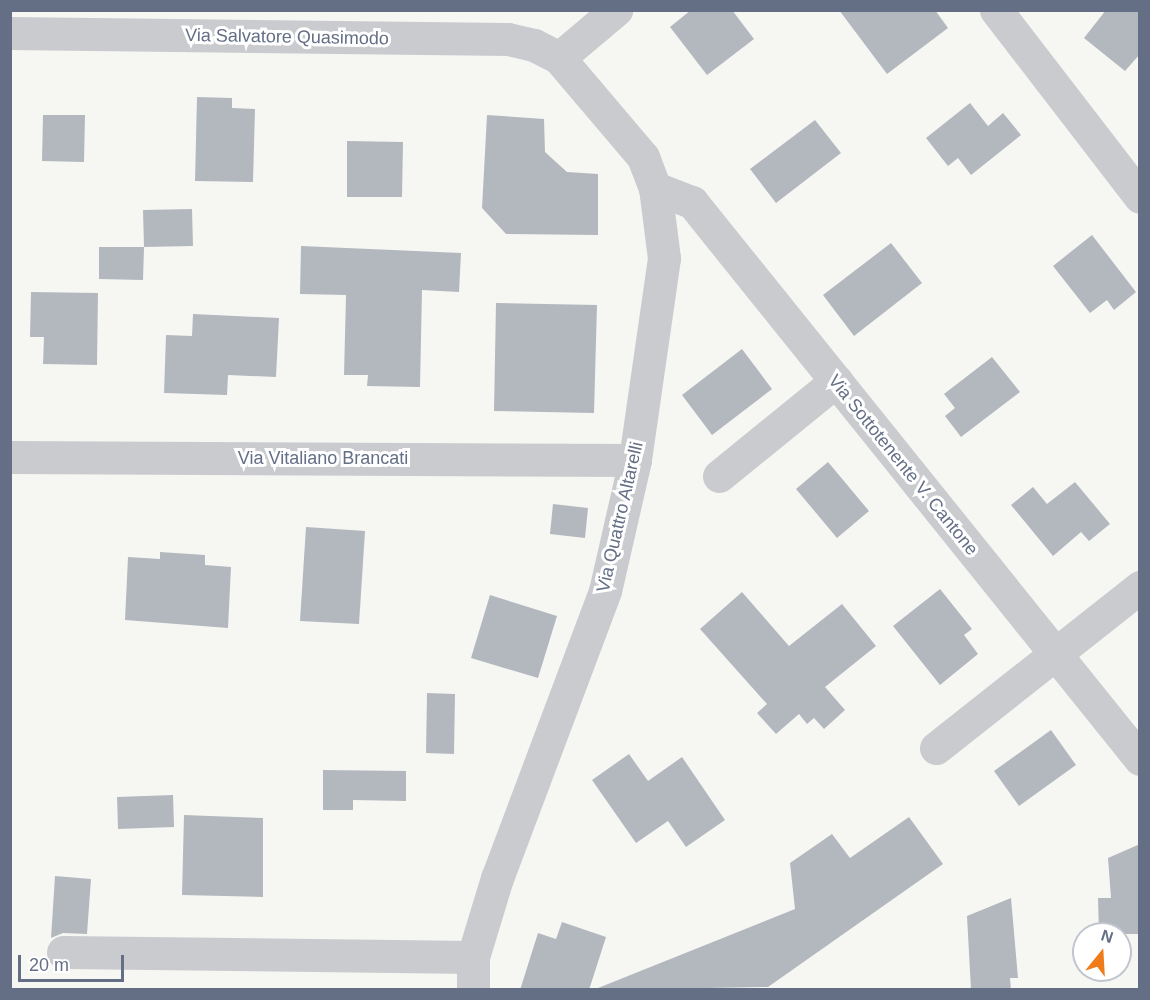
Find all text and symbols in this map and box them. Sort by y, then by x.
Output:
street label: Via Salvatore Quasimodo [185,24,389,50]
street label: Via Sottotenente V. Cantone [823,370,983,560]
street label: Via Quattro Altarelli [592,439,648,595]
street label: Via Vitaliano Brancati [238,447,408,469]
north arrow [1072,922,1132,982]
text: N [1099,926,1115,946]
scale bar [21,943,128,981]
text: 20 m [29,955,69,975]

